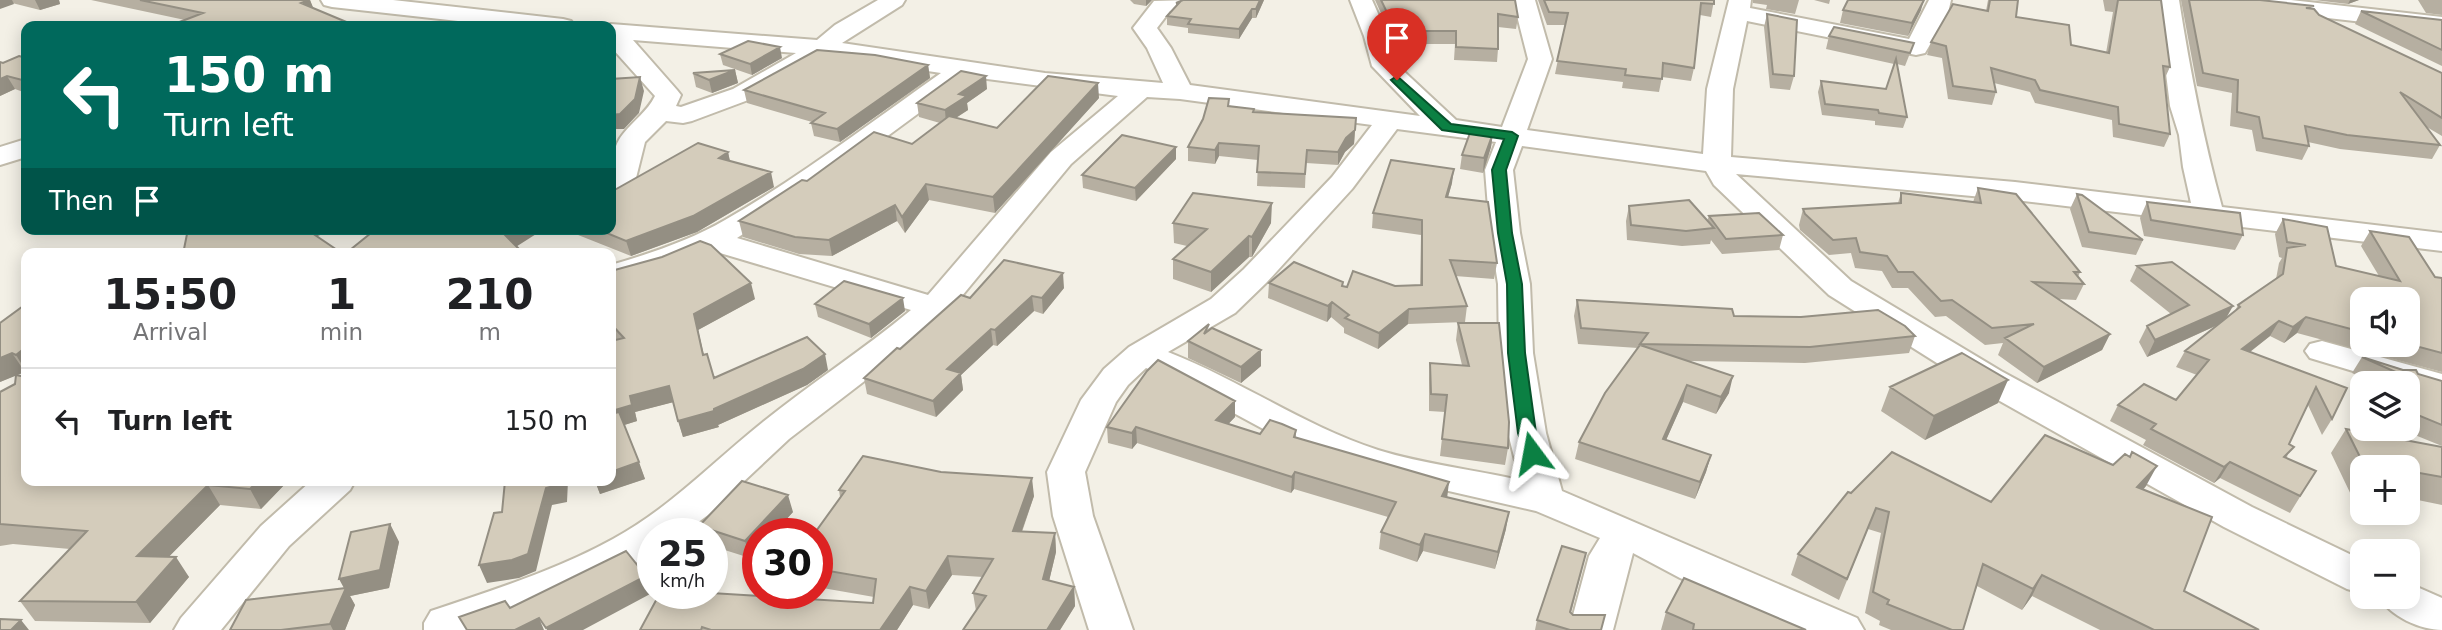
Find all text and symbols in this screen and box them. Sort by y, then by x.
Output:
pin [1367,8,1427,80]
icon: arrive [1378,19,1416,57]
text: 150 m [164,47,334,104]
icon: left [49,49,140,140]
text: Turn left [164,106,294,144]
icon: arrive [128,182,166,220]
text: Then [49,186,114,216]
text: 15:50 [104,270,237,319]
text: 1 [327,270,356,319]
text: 210 [446,270,533,319]
map controls [2350,287,2420,609]
button: sound [2350,287,2420,357]
text: Arrival [133,319,208,345]
text: min [320,319,363,345]
text: m [478,319,501,345]
button: layers [2350,371,2420,441]
icon: left [49,402,87,440]
text: Turn left [108,406,232,436]
text: 150 m [505,406,588,436]
position arrow [1495,416,1569,490]
button: + [2350,455,2420,525]
speed limit sign: 30 [742,518,833,609]
text: 25 [658,534,707,574]
button: − [2350,539,2420,609]
text: km/h [660,570,705,591]

